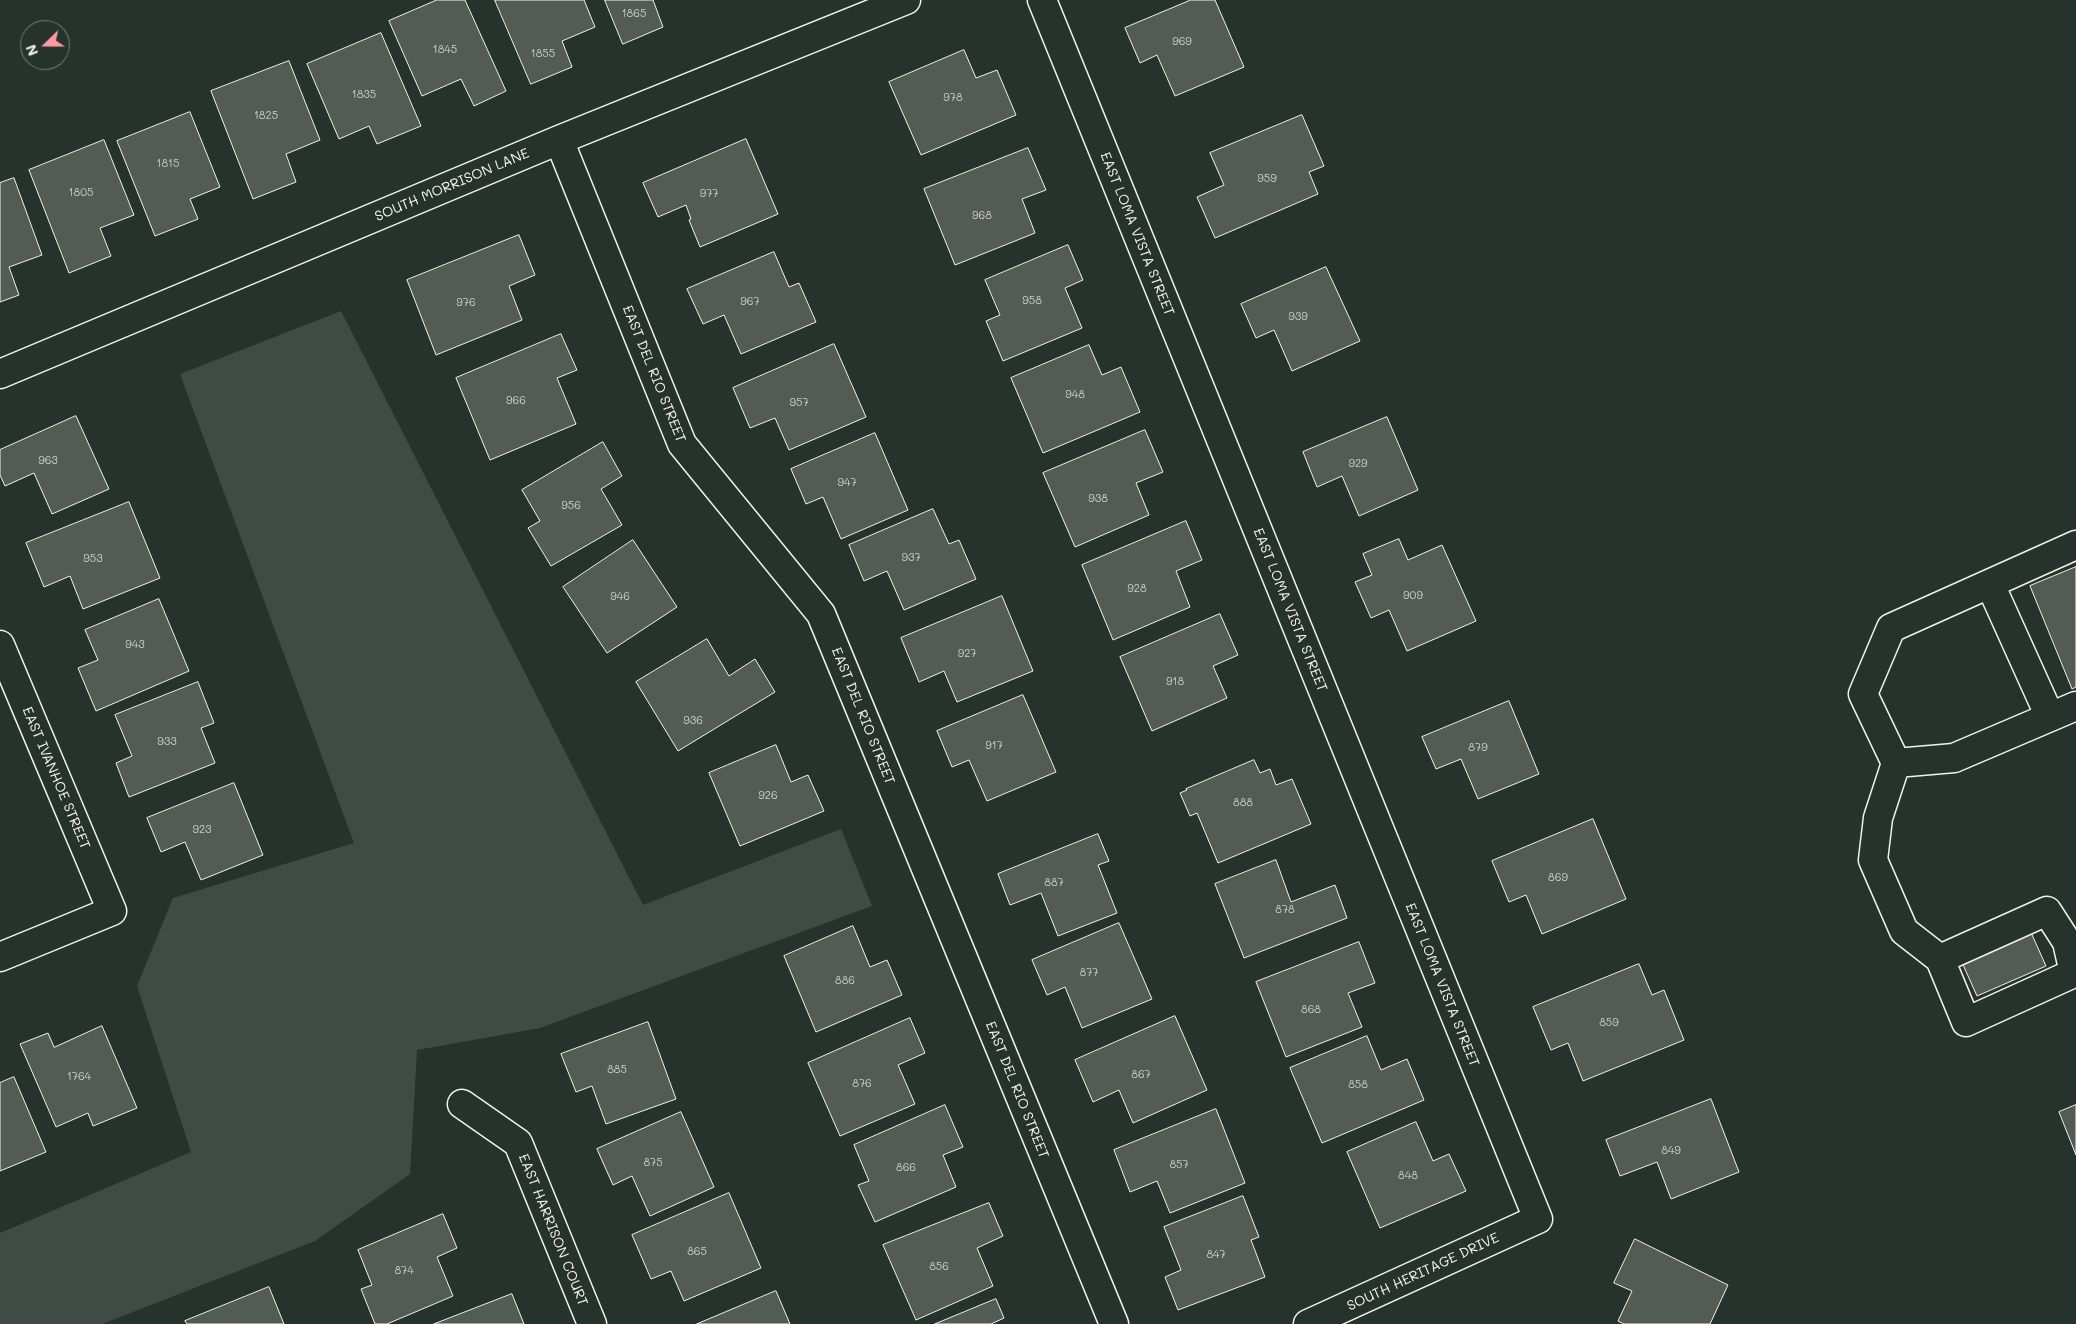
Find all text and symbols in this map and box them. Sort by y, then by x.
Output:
house number: 1865 [622,7,646,21]
north arrow [20,20,70,70]
house number: 969 [1172,35,1192,49]
text: N [21,42,42,59]
house number: 1845 [433,43,457,57]
house number: 1855 [531,47,555,61]
house number: 1835 [352,88,376,102]
house number: 978 [943,91,963,105]
house number: 1825 [254,109,278,123]
street label: SOUTH MORRISON LANE [372,145,532,225]
street label: EAST LOMA VISTA STREET [1096,150,1178,318]
house number: 1815 [157,157,179,171]
house number: 959 [1257,172,1277,186]
house number: 1805 [69,186,93,200]
house number: 977 [700,187,718,201]
house number: 968 [972,209,992,223]
house number: 958 [1022,294,1042,308]
house number: 967 [740,295,760,309]
house number: 976 [456,296,476,310]
street label: EAST DEL RIO STREET [619,303,689,445]
house number: 939 [1288,310,1308,324]
house number: 948 [1065,388,1085,402]
house number: 966 [506,394,526,408]
house number: 957 [789,396,809,410]
house number: 963 [38,454,58,468]
house number: 929 [1348,457,1368,471]
house number: 947 [837,476,857,490]
house number: 938 [1088,492,1108,506]
house number: 956 [561,499,581,513]
street label: EAST LOMA VISTA STREET [1249,526,1331,694]
house number: 937 [901,551,921,565]
house number: 953 [83,552,103,566]
house number: 928 [1127,582,1147,596]
house number: 909 [1403,589,1423,603]
house number: 946 [610,590,630,604]
house number: 943 [125,638,145,652]
street label: EAST DEL RIO STREET [828,645,898,787]
house number: 927 [958,647,976,661]
house number: 918 [1166,675,1184,689]
street label: EAST IVANHOE STREET [18,704,94,852]
house number: 936 [683,714,703,728]
house number: 933 [157,735,177,749]
house number: 917 [985,739,1003,753]
house number: 879 [1468,741,1488,755]
house number: 926 [758,789,778,803]
house number: 888 [1233,796,1253,810]
house number: 923 [192,823,212,837]
house number: 869 [1548,871,1568,885]
house number: 887 [1044,876,1064,890]
street label: EAST LOMA VISTA STREET [1401,901,1483,1069]
house number: 878 [1275,903,1295,917]
house number: 877 [1080,966,1098,980]
house number: 886 [835,974,855,988]
house number: 868 [1301,1003,1321,1017]
house number: 859 [1599,1016,1619,1030]
street label: EAST DEL RIO STREET [982,1019,1052,1161]
house number: 885 [607,1063,627,1077]
house number: 867 [1131,1068,1151,1082]
house number: 1764 [67,1070,91,1084]
house number: 876 [852,1077,872,1091]
house number: 858 [1348,1078,1368,1092]
house number: 849 [1661,1144,1681,1158]
street label: EAST HARRISON COURT [515,1151,591,1309]
house number: 875 [643,1156,663,1170]
house number: 857 [1169,1158,1189,1172]
house number: 866 [896,1161,916,1175]
house number: 848 [1398,1169,1418,1183]
street label: SOUTH HERITAGE DRIVE [1344,1229,1502,1315]
house number: 865 [687,1245,707,1259]
house number: 847 [1206,1248,1226,1262]
house number: 856 [929,1260,949,1274]
house number: 874 [394,1264,414,1278]

